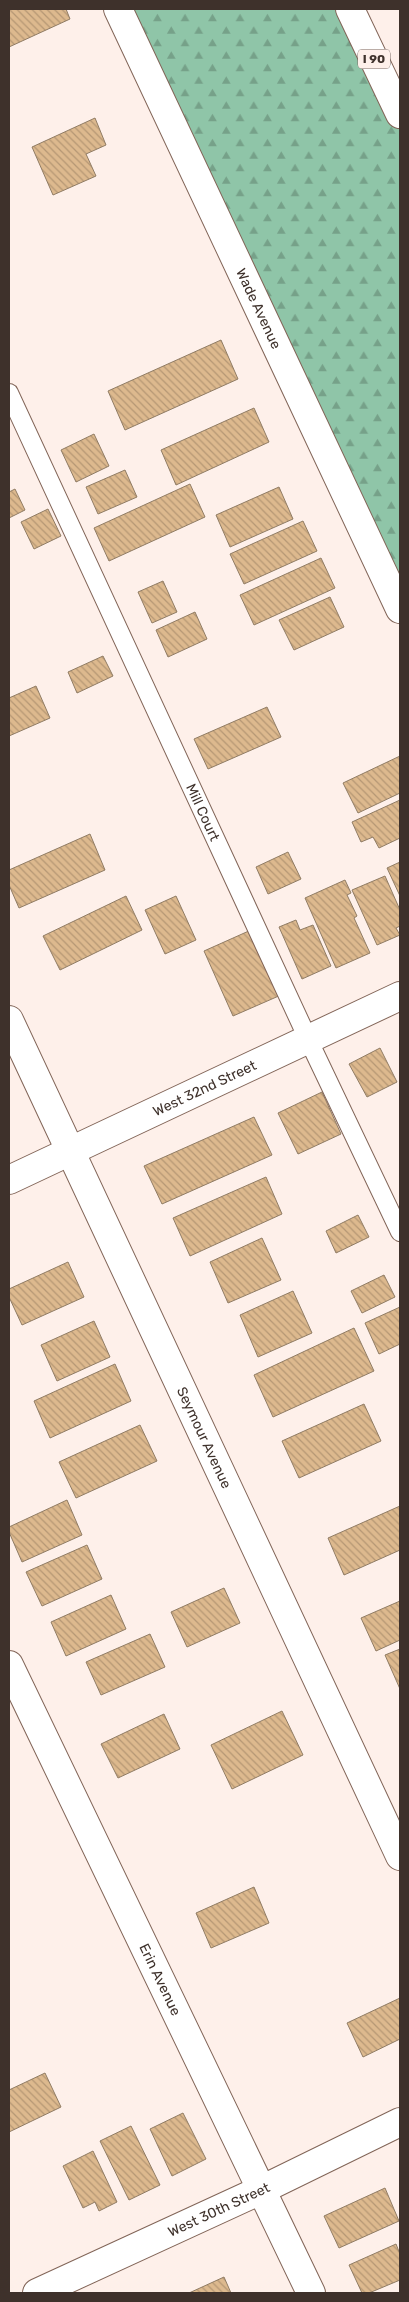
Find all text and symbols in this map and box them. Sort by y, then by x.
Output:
road number: I 90 [358,50,390,68]
street label: Wade Avenue [232,266,285,352]
street label: Mill Court [182,781,223,844]
street label: West 32nd Street [150,1057,260,1120]
street label: Seymour Avenue [173,1384,235,1491]
street label: Erin Avenue [135,1941,184,2019]
street label: West 30th Street [165,2179,273,2241]

